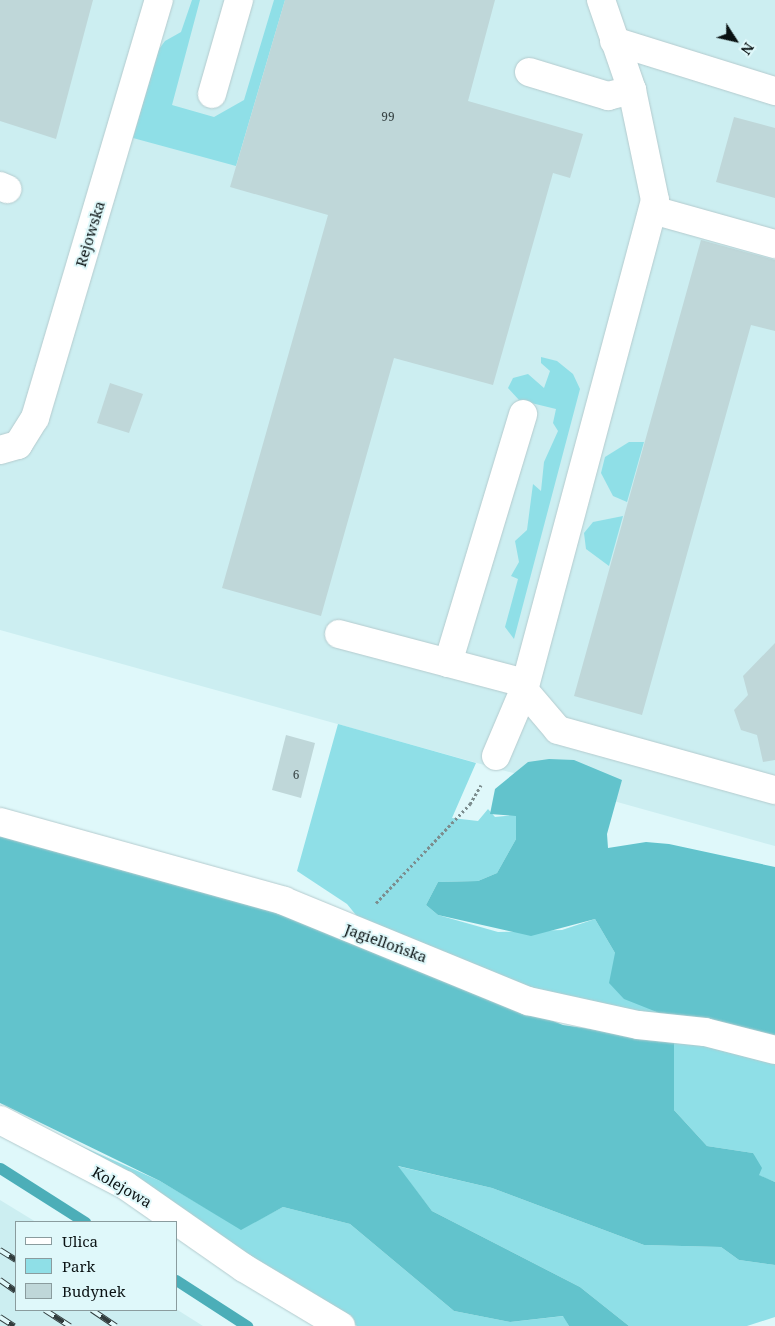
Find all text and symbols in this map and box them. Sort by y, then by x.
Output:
north arrow [710,15,760,65]
text: N [737,39,759,59]
house number: 99 [381,110,395,124]
street label: Rejowska [71,199,109,269]
house number: 6 [293,768,299,782]
street label: Jagiellońska [342,920,430,966]
street label: Kolejowa [89,1163,155,1211]
legend [15,1221,178,1311]
text: Ulica [62,1231,98,1251]
text: Park [62,1256,95,1276]
text: Budynek [62,1281,126,1301]

